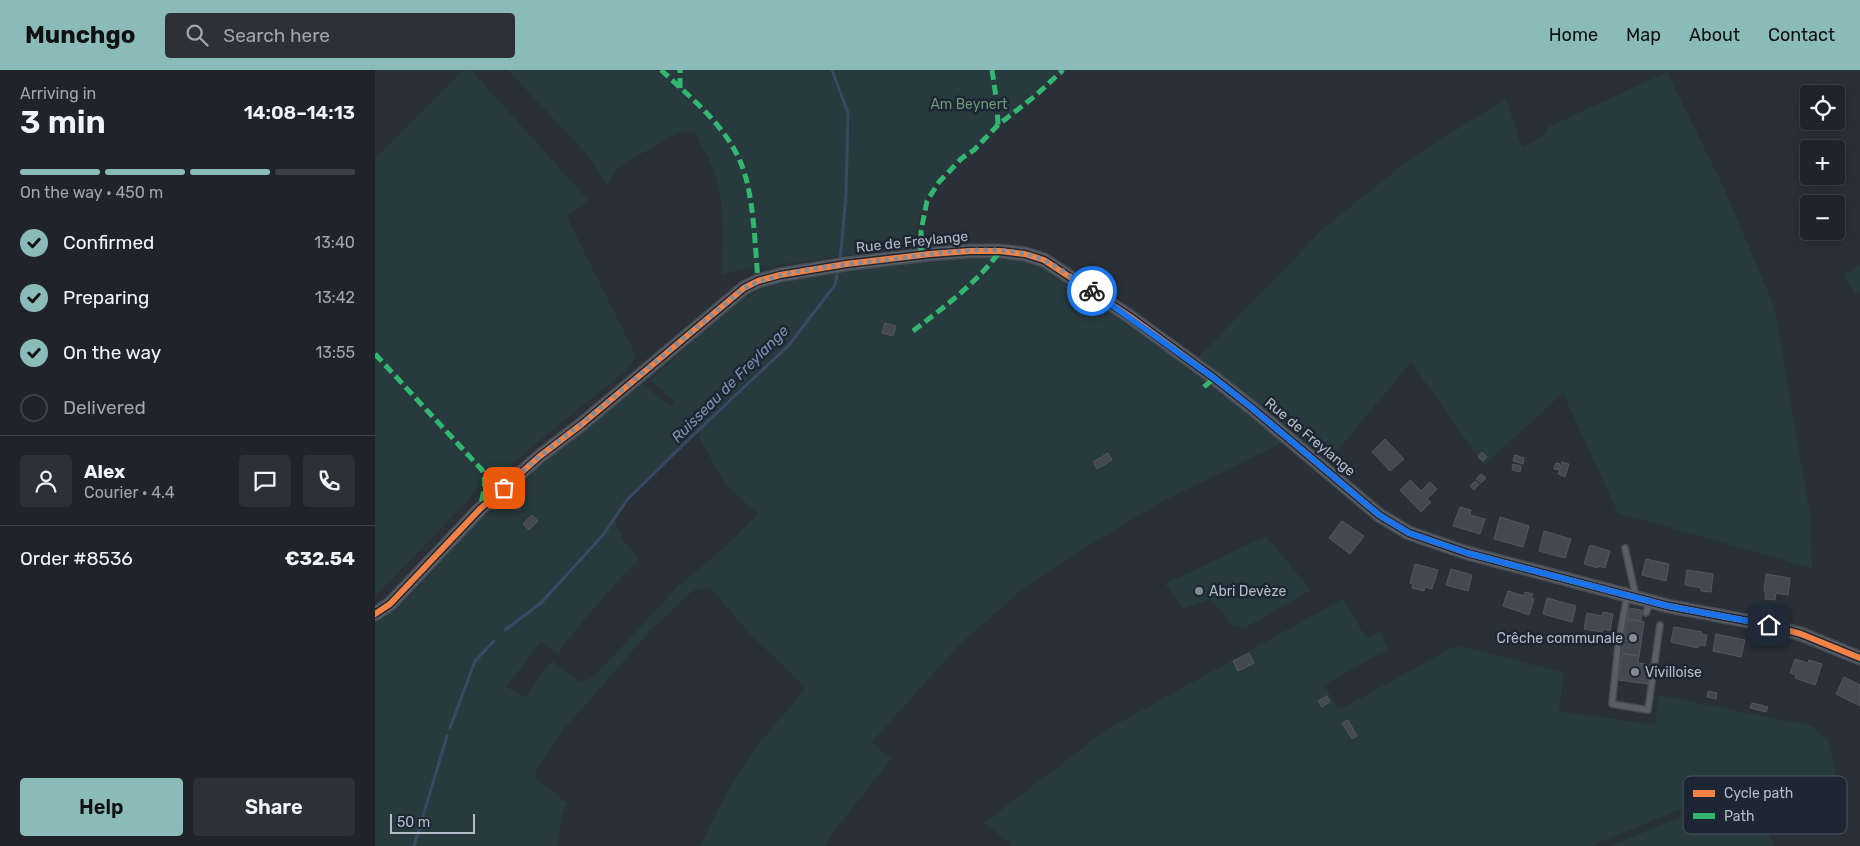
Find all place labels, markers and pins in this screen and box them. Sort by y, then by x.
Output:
pin [483,467,525,509]
place label: Abri Devèze [1209,583,1286,600]
marker: Abri Devèze [1193,585,1205,597]
pin [1748,604,1790,646]
place label: Crêche communale [1497,630,1623,647]
marker: Crêche communale [1627,632,1639,644]
place label: Vivilloise [1645,664,1702,681]
marker: Vivilloise [1629,666,1641,678]

